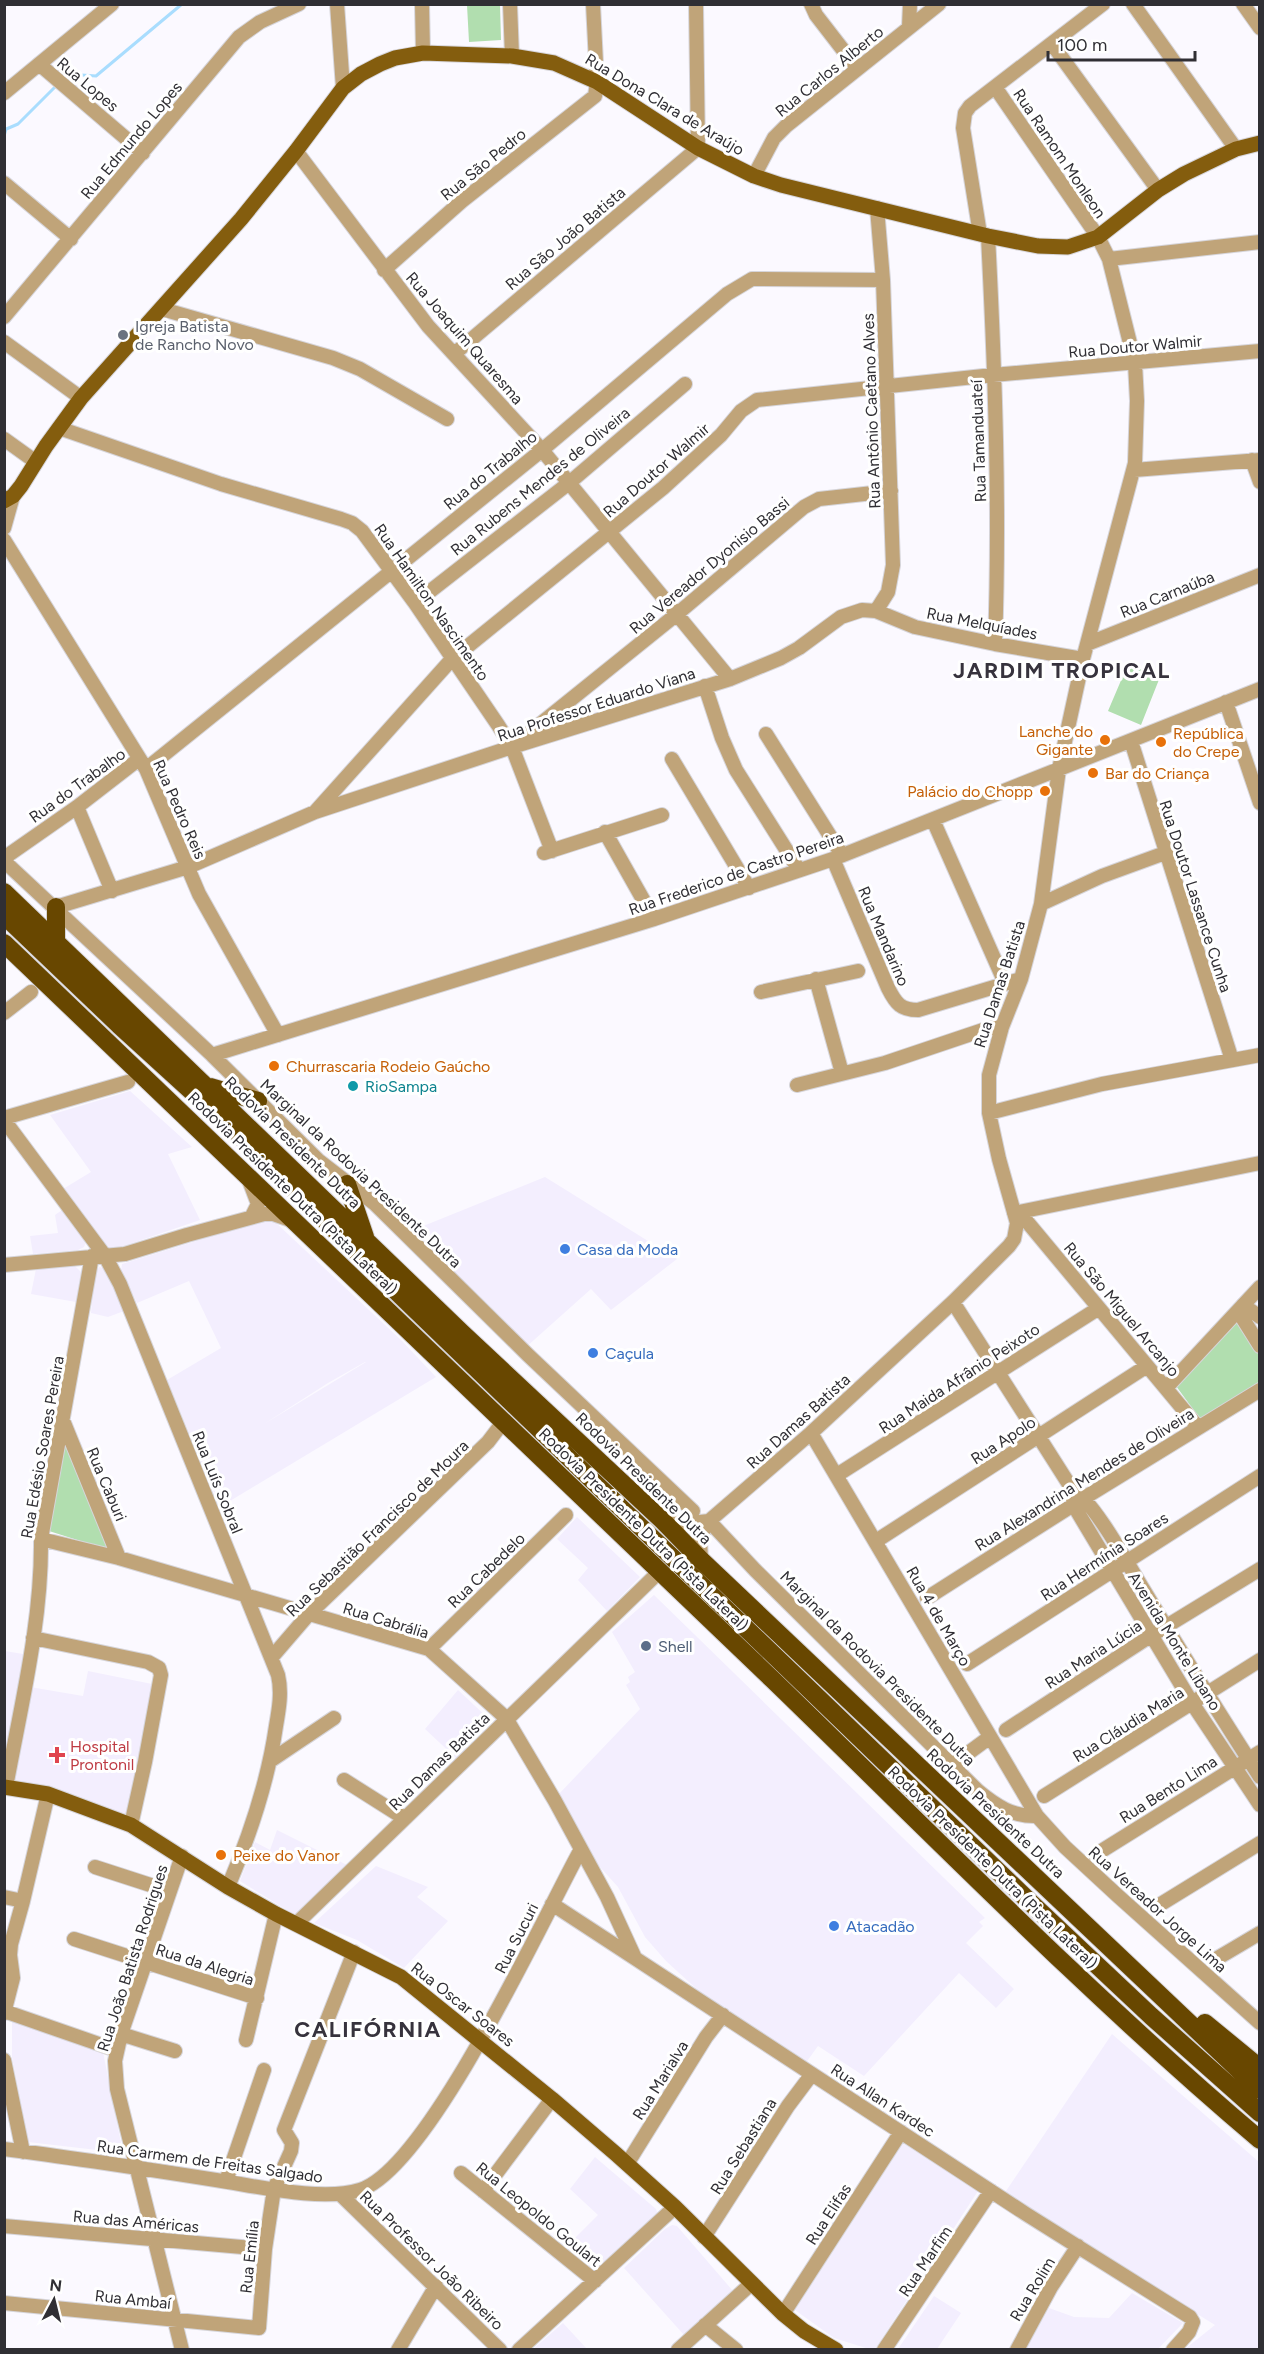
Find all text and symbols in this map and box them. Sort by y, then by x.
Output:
street label: Rua Carlos Alberto [771,22,887,121]
scale bar [1048,24,1195,62]
text: 100 m [1057,34,1107,56]
street label: Rua Dona Clara de Araújo [582,49,748,159]
street label: Rua Lopes [53,53,122,116]
street label: Rua Edmundo Lopes [77,78,186,203]
street label: Rua Ramom Monleon [1009,85,1110,222]
street label: Rua São Pedro [437,124,530,205]
street label: Rua São João Batista [502,183,629,294]
street label: Rua Joaquim Quaresma [402,268,527,408]
street label: Rua Antônio Caetano Alves [859,313,884,509]
place label: Igreja Batista de Rancho Novo [135,317,254,354]
marker: Igreja Batista de Rancho Novo [116,328,130,342]
street label: Rua Doutor Walmir [1067,331,1203,362]
street label: Rua Tamanduateí [967,378,990,503]
street label: Rua Rubens Mendes de Oliveira [447,403,634,560]
street label: Rua Doutor Walmir [600,419,714,522]
street label: Rua do Trabalho [440,427,541,514]
street label: Rua Vereador Dyonisio Bassi [626,493,793,638]
street label: Rua Hamilton Nascimento [370,520,493,684]
street label: Rua Carnaúba [1117,567,1217,622]
street label: Rua Melquíades [925,603,1039,644]
district label: JARDIM TROPICAL [953,657,1171,684]
street label: Rua Professor Eduardo Viana [495,663,698,746]
place label: Lanche do Gigante [1019,722,1093,759]
place label: República do Crepe [1173,724,1244,761]
marker: Lanche do Gigante [1098,733,1112,747]
marker: República do Crepe [1154,735,1168,749]
street label: Rua do Trabalho [25,744,129,827]
street label: Rua Pedro Reis [149,757,210,862]
place label: Bar do Criança [1105,764,1209,783]
marker: Bar do Criança [1086,766,1100,780]
place label: Palácio do Chopp [907,782,1033,801]
marker: Palácio do Chopp [1038,784,1052,798]
street label: Rua Doutor Lassance Cunha [1155,798,1236,995]
street label: Rua Frederico de Castro Pereira [626,828,846,919]
street label: Rua Mandarino [854,883,913,989]
street label: Rua Damas Batista [970,918,1029,1050]
place label: Churrascaria Rodeio Gaúcho [286,1057,490,1076]
marker: Churrascaria Rodeio Gaúcho [267,1059,281,1073]
street label: Rodovia Presidente Dutra [221,1072,365,1212]
street label: Marginal da Rodovia Presidente Dutra [256,1075,465,1272]
place label: RioSampa [365,1077,437,1096]
marker: RioSampa [346,1079,360,1093]
street label: Rodovia Presidente Dutra (Pista Lateral) [184,1088,401,1299]
street label: Rua São Miguel Arcanjo [1060,1238,1183,1380]
place label: Casa da Moda [577,1240,678,1259]
marker: Casa da Moda [558,1242,572,1256]
street label: Rua Maida Afrânio Peixoto [875,1319,1043,1438]
place label: Caçula [605,1344,654,1363]
marker: Caçula [586,1346,600,1360]
street label: Rua Edésio Soares Pereira [17,1354,68,1540]
street label: Rua Damas Batista [743,1370,854,1473]
street label: Rua Alexandrina Mendes de Oliveira [971,1404,1197,1555]
street label: Rodovia Presidente Dutra [572,1408,716,1548]
street label: Rua Apolo [967,1412,1039,1468]
street label: Rodovia Presidente Dutra (Pista Lateral) [535,1424,752,1635]
street label: Rua Luís Sobral [188,1428,247,1536]
street label: Rua Sebastião Francisco de Moura [282,1436,472,1621]
street label: Rua Caburi [83,1444,131,1524]
street label: Rua Hermínia Soares [1037,1508,1172,1605]
street label: Rua Cabedelo [444,1529,529,1612]
street label: Rua 4 de Março [902,1563,975,1670]
street label: Marginal da Rodovia Presidente Dutra [776,1567,979,1770]
street label: Avenida Monte Líbano [1124,1568,1225,1714]
street label: Rua Cabrália [340,1598,431,1643]
street label: Rua Maria Lúcia [1041,1616,1145,1693]
place label: Shell [658,1637,693,1656]
marker: Shell [639,1639,653,1653]
street label: Rua Cláudia Maria [1069,1683,1187,1766]
street label: Rua Damas Batista [385,1708,494,1814]
place label: Hospital Prontonil [70,1737,134,1774]
street label: Rodovia Presidente Dutra [923,1744,1069,1882]
marker: Hospital Prontonil [48,1746,66,1764]
street label: Rua Bento Lima [1116,1752,1221,1827]
street label: Rodovia Presidente Dutra (Pista Lateral) [884,1762,1101,1973]
street label: Rua Vereador Jorge Lima [1085,1842,1231,1976]
place label: Peixe do Vanor [233,1846,340,1865]
marker: Peixe do Vanor [214,1848,228,1862]
street label: Rua João Batista Rodrigues [93,1862,172,2054]
street label: Rua Sucuri [491,1900,542,1977]
place label: Atacadão [846,1917,915,1936]
marker: Atacadão [827,1919,841,1933]
street label: Rua da Alegria [153,1940,256,1989]
street label: Rua Oscar Soares [407,1958,518,2051]
district label: CALIFÓRNIA [294,2016,442,2043]
street label: Rua Marialva [629,2037,692,2123]
street label: Rua Allan Kardec [827,2060,938,2141]
street label: Rua Sebastiana [706,2095,781,2198]
street label: Rua Carmem de Freitas Salgado [96,2136,324,2187]
street label: Rua Leopoldo Goulart [472,2158,605,2271]
street label: Rua Elifas [802,2180,855,2248]
street label: Rua Professor João Ribeiro [356,2187,507,2334]
street label: Rua das Américas [72,2207,200,2236]
street label: Rua Emília [236,2220,263,2294]
street label: Rua Marfim [895,2222,956,2300]
street label: Rua Rolim [1006,2254,1059,2325]
north arrow [24,2270,84,2330]
text: N [48,2275,63,2296]
street label: Rua Ambaí [94,2286,173,2313]

